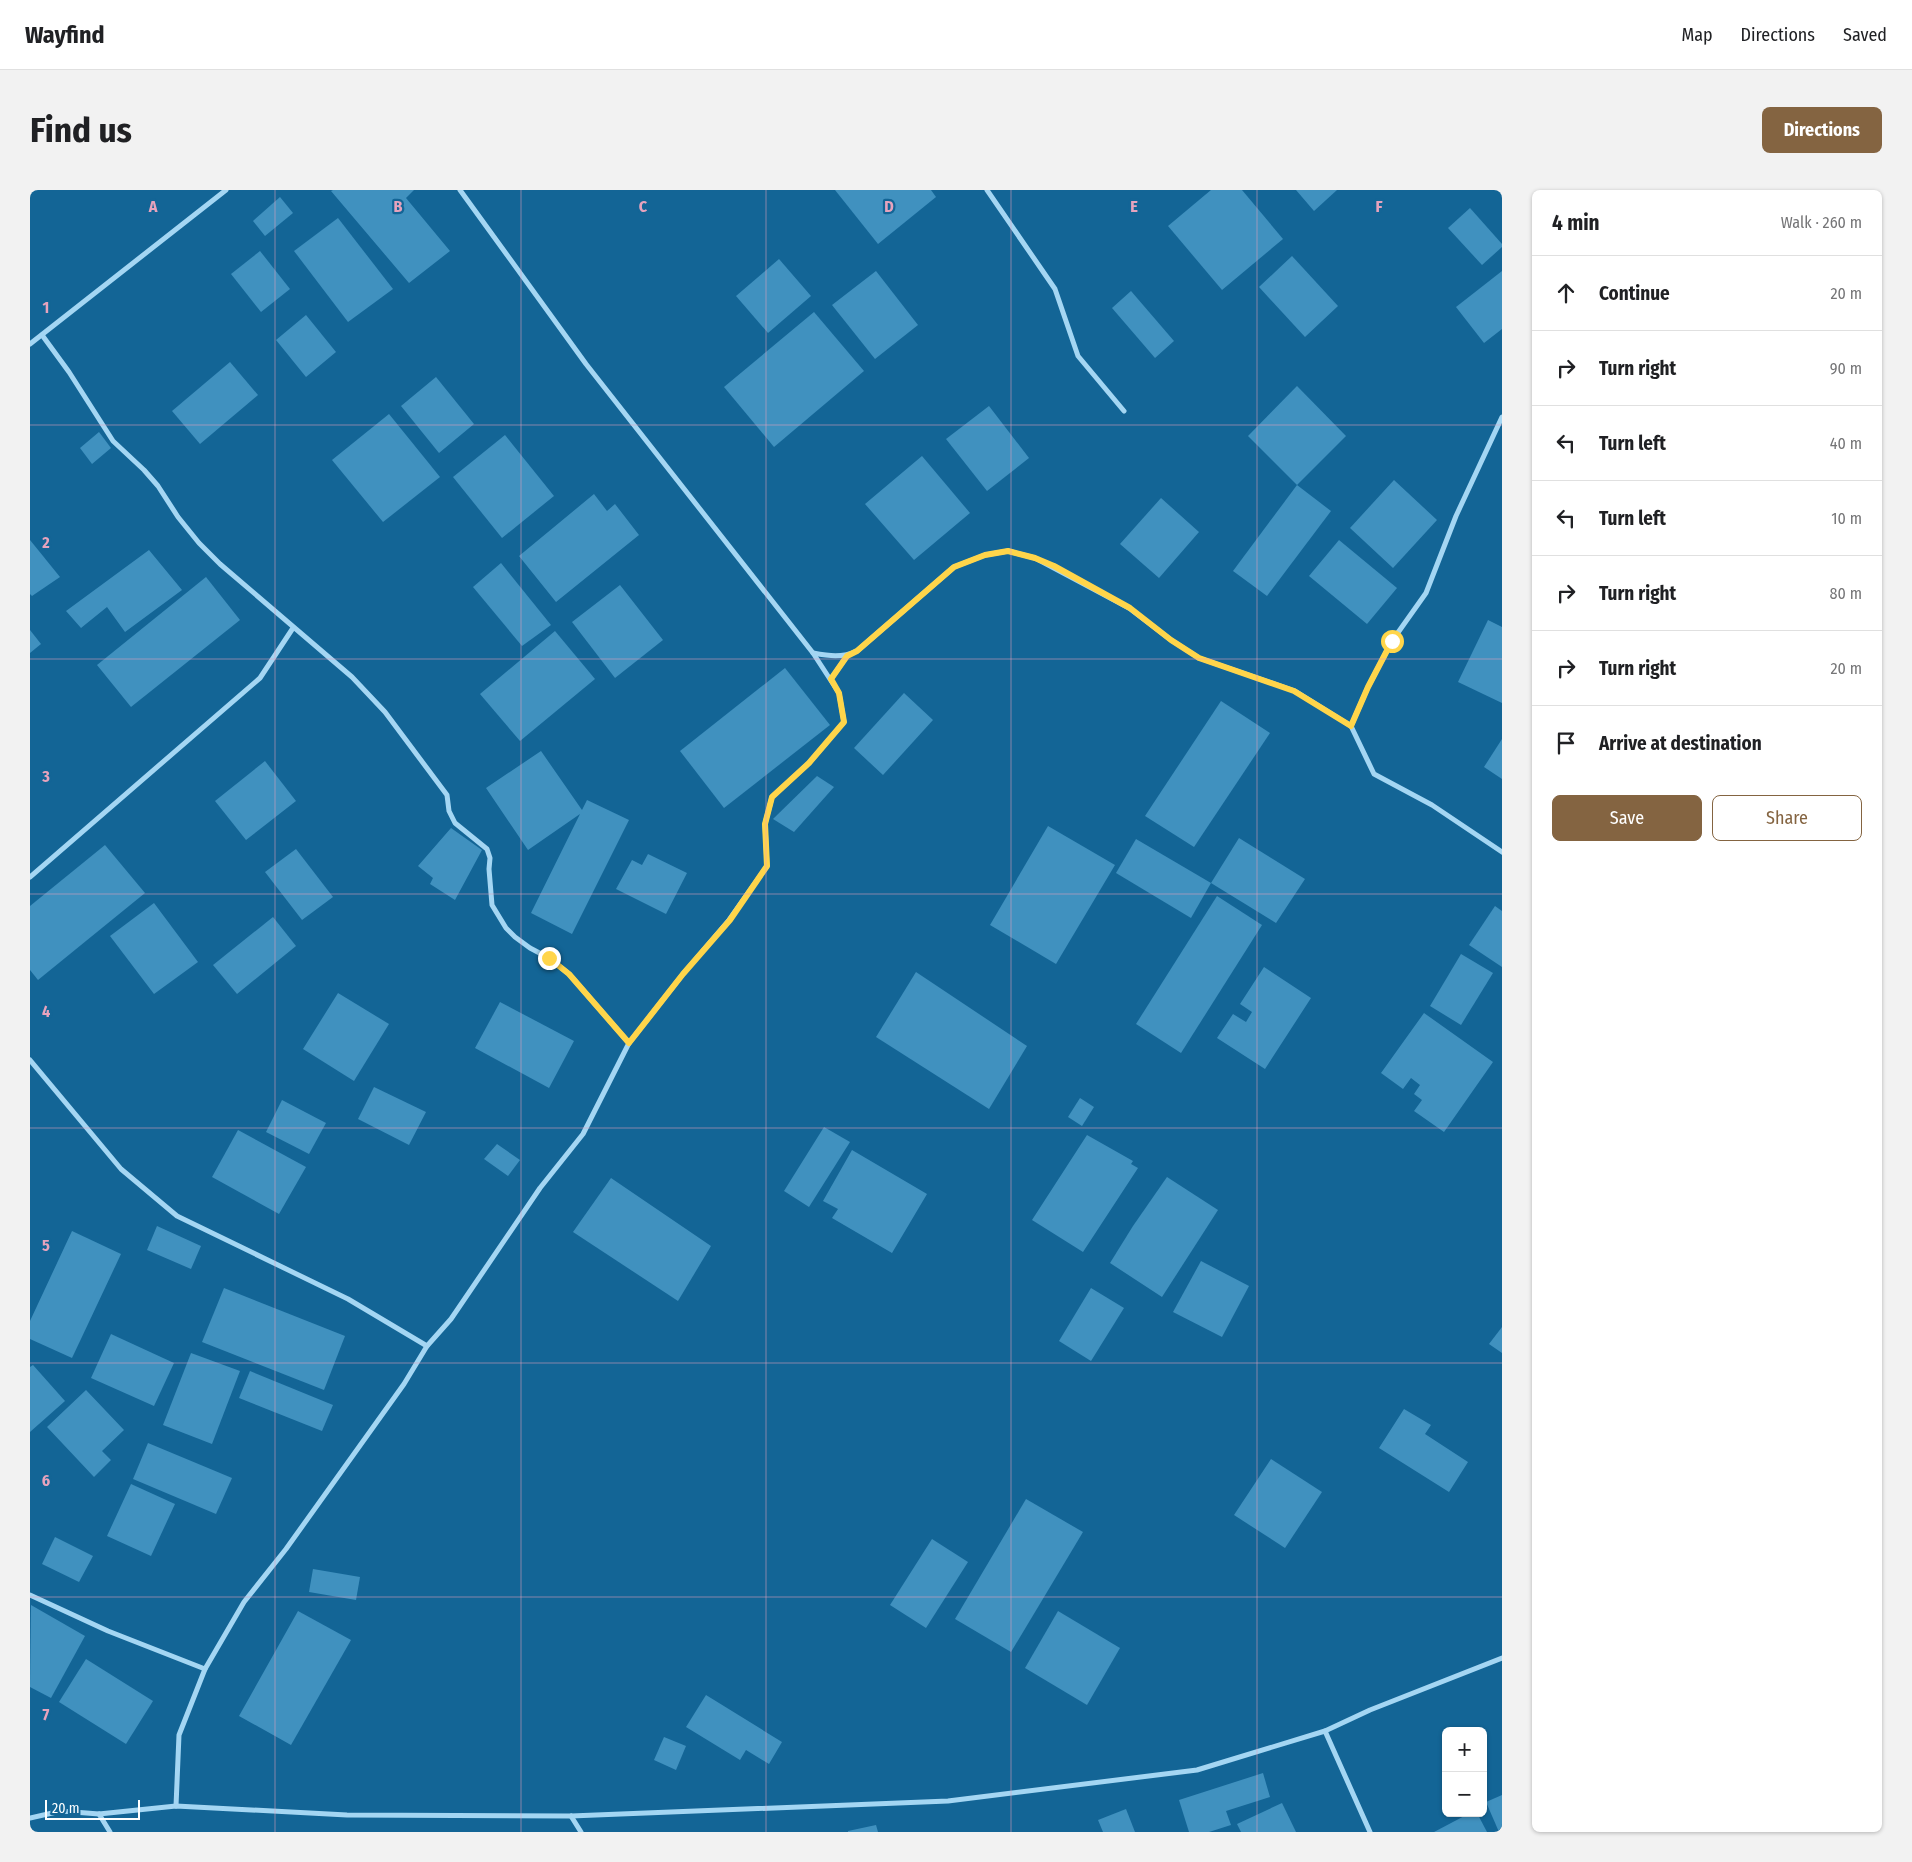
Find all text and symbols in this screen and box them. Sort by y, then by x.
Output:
text: Wayfind [25,21,105,49]
text: Map [1681,24,1713,46]
text: Directions [1741,24,1815,46]
text: Saved [1843,24,1887,46]
button: Directions [1762,107,1882,153]
text: Find us [30,109,132,151]
text: A [148,197,158,216]
text: B [394,197,403,216]
text: C [639,197,648,216]
text: D [884,197,894,216]
text: E [1130,197,1138,216]
text: F [1375,197,1383,216]
text: 4 min [1552,210,1600,236]
text: Walk · 260 m [1781,213,1862,232]
icon: ahead [1552,279,1580,307]
text: Continue [1599,282,1670,305]
text: 20 m [1831,284,1862,303]
text: 1 [43,298,49,317]
icon: right [1552,354,1580,382]
text: Turn right [1599,357,1676,380]
text: 90 m [1830,359,1862,378]
icon: left [1552,429,1580,457]
text: Turn left [1599,432,1666,455]
text: 40 m [1830,434,1862,453]
icon: left [1552,504,1580,532]
text: Turn left [1599,507,1666,530]
text: 10 m [1831,509,1862,528]
text: 2 [41,533,50,552]
icon: right [1552,579,1580,607]
text: Turn right [1599,582,1676,605]
text: 80 m [1830,584,1862,603]
route start [1381,630,1404,653]
icon: right [1552,654,1580,682]
text: Turn right [1599,657,1676,680]
text: 20 m [1831,659,1862,678]
icon: arrive [1552,729,1580,757]
text: Arrive at destination [1599,732,1762,755]
text: 3 [41,767,50,786]
button: Save [1552,795,1702,841]
button: Share [1712,795,1862,841]
route end [538,947,561,970]
text: 4 [42,1002,50,1021]
text: 5 [42,1236,50,1255]
text: 6 [42,1471,50,1490]
text: 7 [43,1705,50,1724]
map controls [1442,1727,1487,1817]
button: + [1442,1727,1487,1772]
button: − [1442,1772,1487,1817]
scale bar [45,1797,140,1820]
text: 20 m [52,1800,80,1817]

